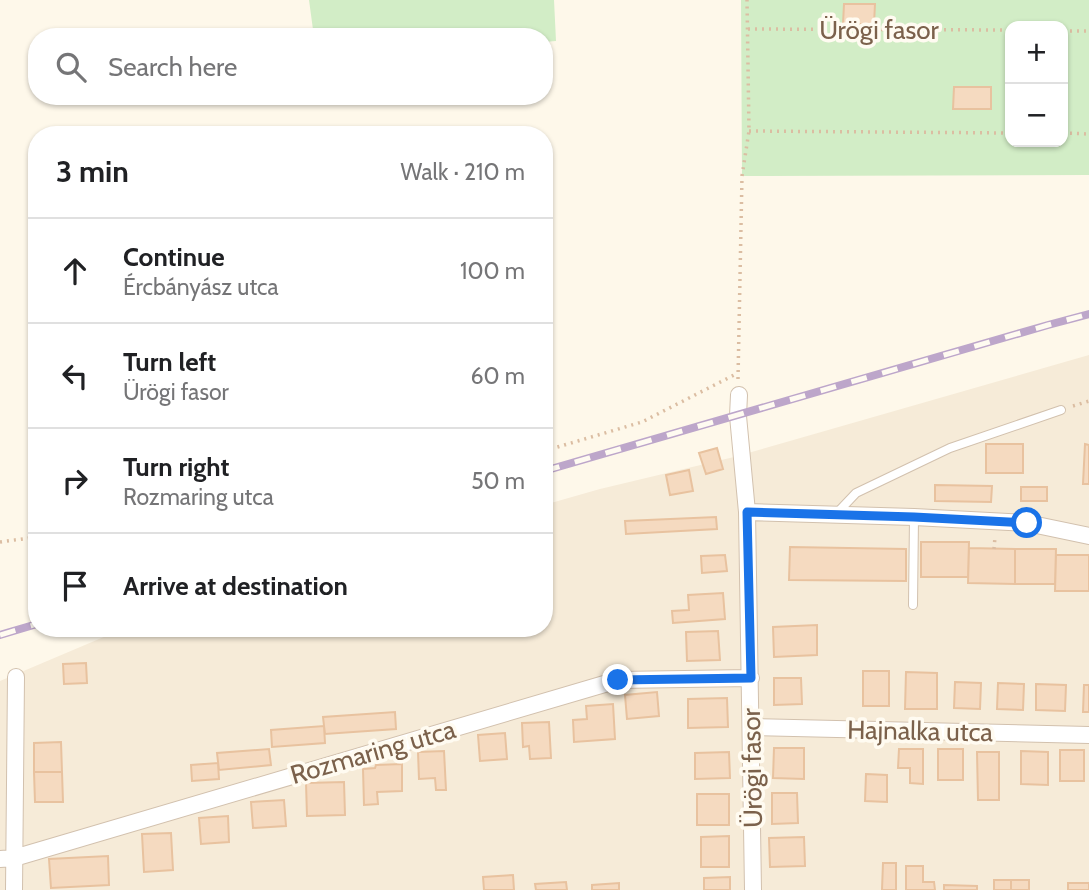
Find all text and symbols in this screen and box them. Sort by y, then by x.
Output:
street label: Ürögi fasor [819,14,940,46]
map controls [1005,21,1068,147]
button: + [1005,21,1068,84]
search box [28,28,553,105]
icon: search [52,48,90,86]
text: Search here [108,51,237,83]
button: − [1005,84,1068,147]
text: 3 min [56,153,129,190]
text: Walk · 210 m [401,158,525,186]
text: Continue [123,241,225,273]
icon: ahead [56,252,94,290]
text: 100 m [460,257,525,285]
text: Ércbányász utca [123,273,279,301]
text: Turn left [123,346,216,378]
icon: left [56,357,94,395]
text: 60 m [471,362,525,390]
text: Ürögi fasor [123,378,229,406]
text: Turn right [123,451,229,483]
icon: right [56,462,94,500]
text: 50 m [471,467,525,495]
text: Rozmaring utca [123,483,274,511]
route start [1011,507,1042,538]
icon: arrive [56,567,94,605]
text: Arrive at destination [123,570,348,602]
route end [602,664,633,695]
street label: Ürögi fasor [735,707,769,828]
street label: Rozmaring utca [287,713,460,791]
street label: Hajnalka utca [847,714,994,748]

